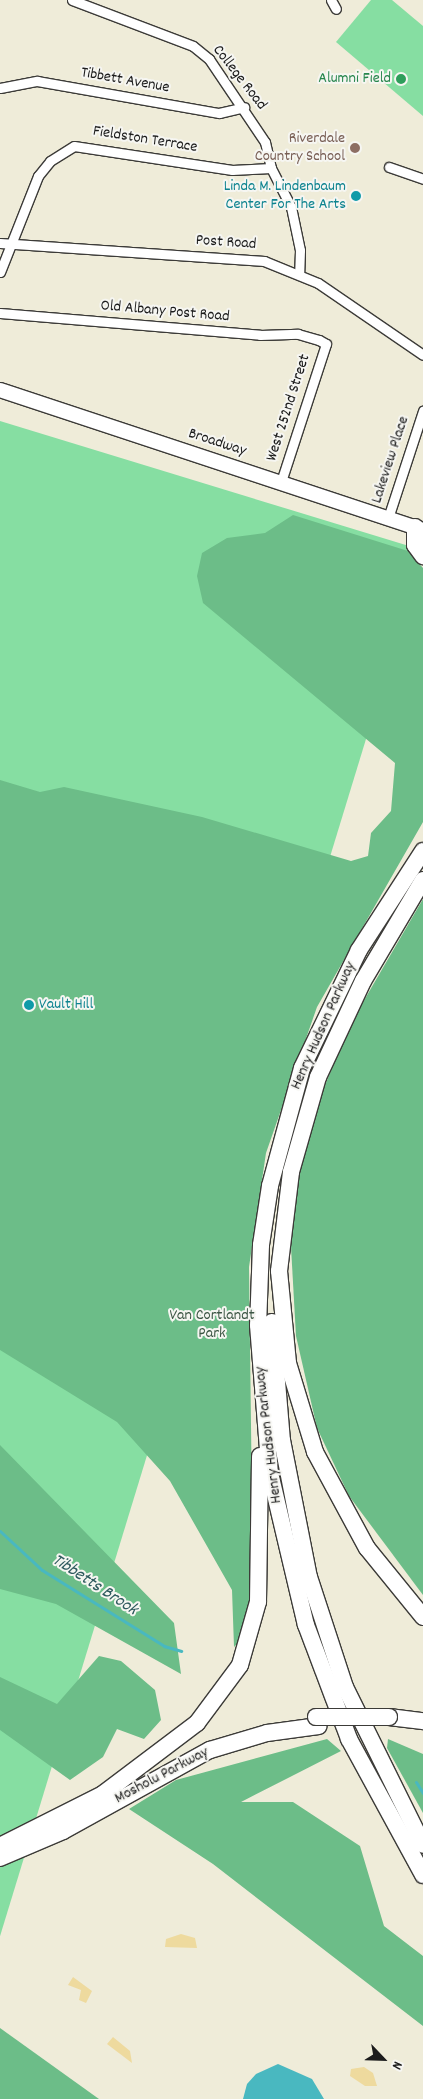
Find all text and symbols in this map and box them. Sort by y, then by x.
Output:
street label: College Road [208,42,270,114]
street label: Tibbett Avenue [79,64,171,98]
place label: Alumni Field [318,69,391,89]
marker: Alumni Field [395,73,407,85]
street label: Fieldston Terrace [91,122,199,158]
place label: Riverdale Country School [255,129,345,167]
marker: Riverdale Country School [349,142,361,154]
place label: Linda M. Lindenbaum Center For The Arts [224,177,346,215]
marker: Linda M. Lindenbaum Center For The Arts [350,190,362,202]
street label: Post Road [195,231,257,255]
street label: Old Albany Post Road [100,297,230,327]
street label: West 252nd Street [263,352,315,464]
street label: Lakeview Place [368,414,414,506]
street label: Broadway [186,425,248,461]
street label: Henry Hudson Parkway [287,959,361,1093]
place label: Vault Hill [39,995,93,1015]
marker: Vault Hill [23,999,35,1011]
park label: Van Cortlandt Park [169,1306,255,1344]
street label: Henry Hudson Parkway [251,1365,287,1505]
water label: Tibbetts Brook [47,1550,141,1622]
street label: Mosholu Parkway [112,1743,212,1809]
north arrow [358,2034,408,2084]
text: N [386,2058,407,2072]

